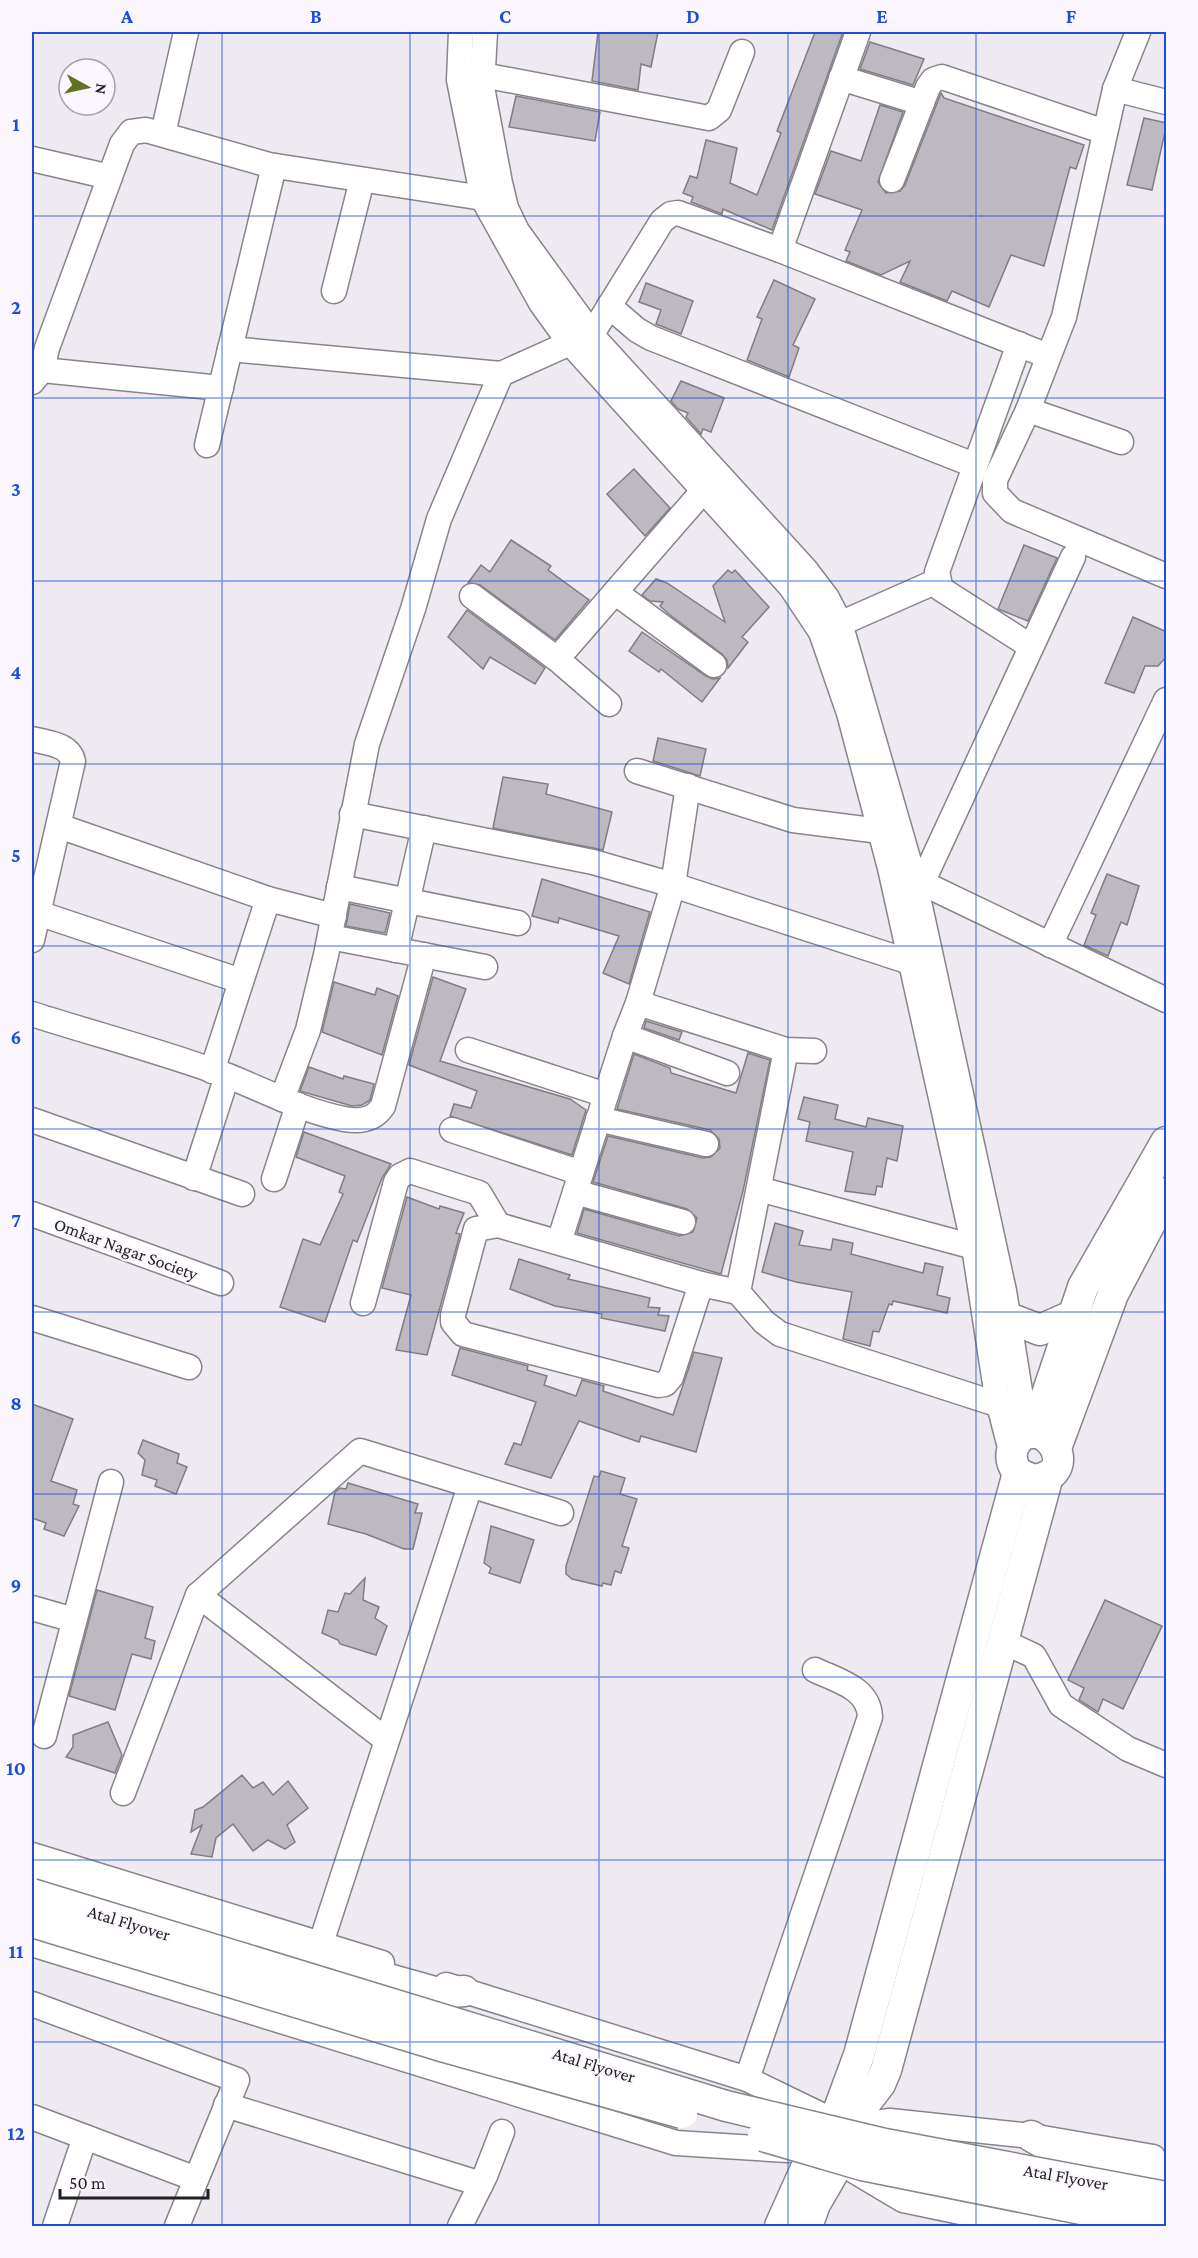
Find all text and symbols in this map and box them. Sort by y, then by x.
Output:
text: A [120,5,134,27]
text: B [310,5,322,27]
text: C [499,5,511,27]
text: D [686,5,700,27]
text: E [876,5,888,27]
text: F [1066,5,1077,27]
north arrow [57,57,117,117]
text: N [92,82,111,96]
text: 1 [12,113,20,135]
text: 2 [11,296,21,318]
text: 3 [11,478,21,500]
text: 4 [11,661,22,683]
text: 5 [11,844,21,866]
text: 6 [11,1026,21,1048]
text: 7 [11,1209,21,1231]
street label: Omkar Nagar Society [51,1214,201,1285]
text: 8 [10,1392,22,1414]
text: 9 [11,1574,21,1596]
text: 10 [6,1757,26,1779]
street label: Atal Flyover [85,1901,173,1945]
text: 11 [9,1940,24,1962]
street label: Atal Flyover [550,2043,638,2087]
text: 12 [7,2122,25,2144]
street label: Atal Flyover [1022,2160,1110,2194]
scale bar [60,2162,208,2200]
text: 50 m [69,2173,106,2193]

